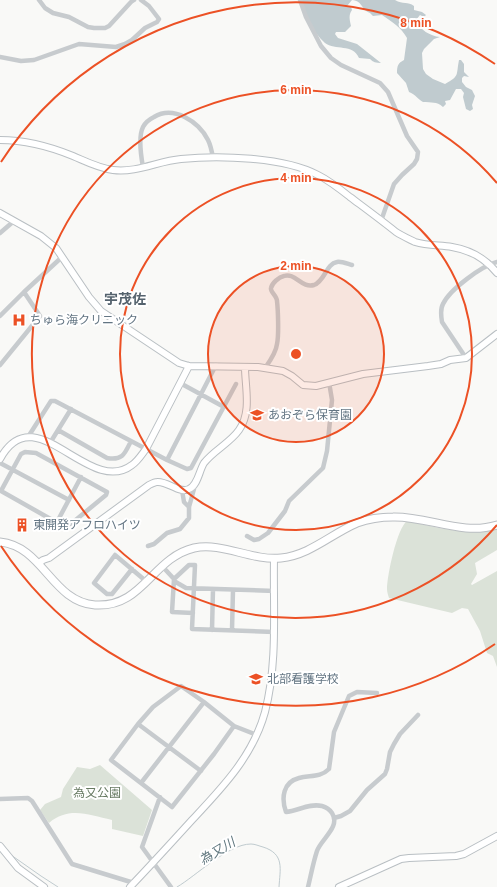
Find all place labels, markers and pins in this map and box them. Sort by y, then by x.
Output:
hospital icon: ちゅら海クリニック [11,312,27,328]
place label: ちゅら海クリニック [30,313,138,327]
centre of rings [289,347,303,361]
school or university icon: あおぞら保育園 [249,407,265,423]
place label: あおぞら保育園 [268,408,352,422]
building icon: 東開発アフロハイツ [14,517,30,533]
place label: 東開発アフロハイツ [33,518,141,532]
school or university icon: 北部看護学校 [248,671,264,687]
place label: 北部看護学校 [267,672,339,686]

